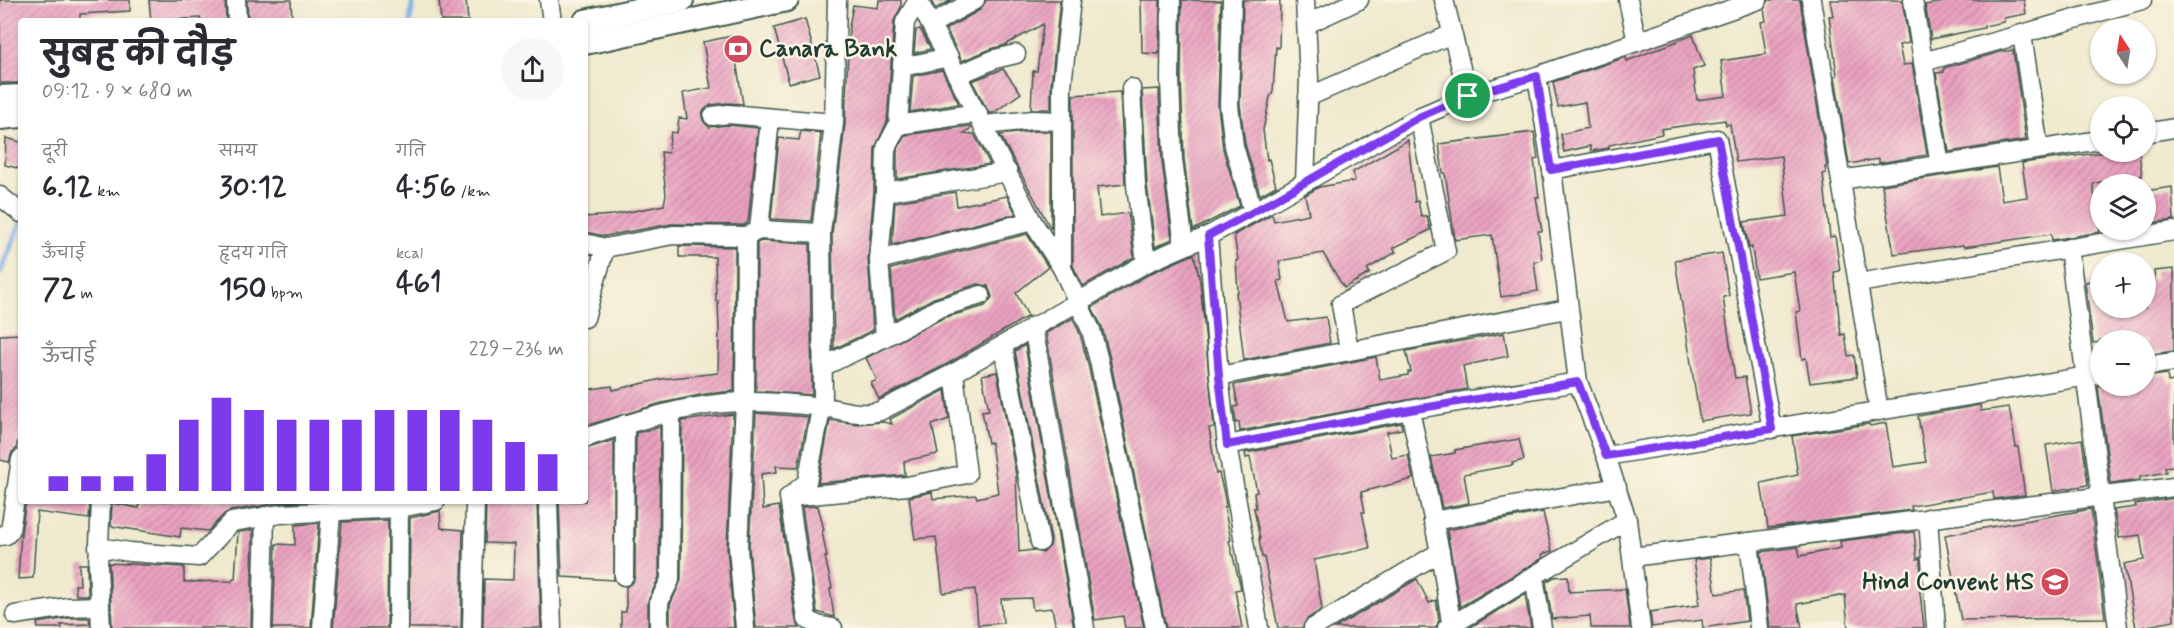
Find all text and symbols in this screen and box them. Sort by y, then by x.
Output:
north arrow [2090,18,2156,84]
map controls [2090,18,2156,396]
text: सुबह की दौड़ [42,33,235,77]
bank icon: Canara Bank [722,33,754,65]
place label: Canara Bank [759,34,897,65]
button: share [501,38,564,101]
pin [1442,70,1493,121]
text: 09:12 · 9 × 680 m [42,78,193,105]
icon: arrive [1451,79,1484,112]
button: locate [2090,96,2156,162]
text: दूरी [42,141,67,162]
text: समय [219,141,257,162]
text: गति [396,141,425,162]
text: 6.12 [42,168,93,207]
text: 30:12 [219,168,287,207]
text: 4:56 [396,168,456,207]
button: layers [2090,174,2156,240]
text: km [93,181,121,202]
text: /km [456,181,491,202]
text: ऊँचाई [42,243,85,264]
text: हृदय गति [219,243,287,264]
text: kcal [396,243,423,264]
button: + [2090,252,2156,318]
text: 461 [396,264,442,303]
text: 72 [42,270,76,309]
text: 150 [219,270,266,309]
text: m [76,283,93,304]
text: bpm [266,283,303,304]
button: − [2090,330,2156,396]
text: 229–236 m [469,336,564,363]
text: ऊँचाई [42,343,96,370]
school or university icon: Hind Convent HS [2039,566,2071,598]
place label: Hind Convent HS [1862,567,2034,598]

